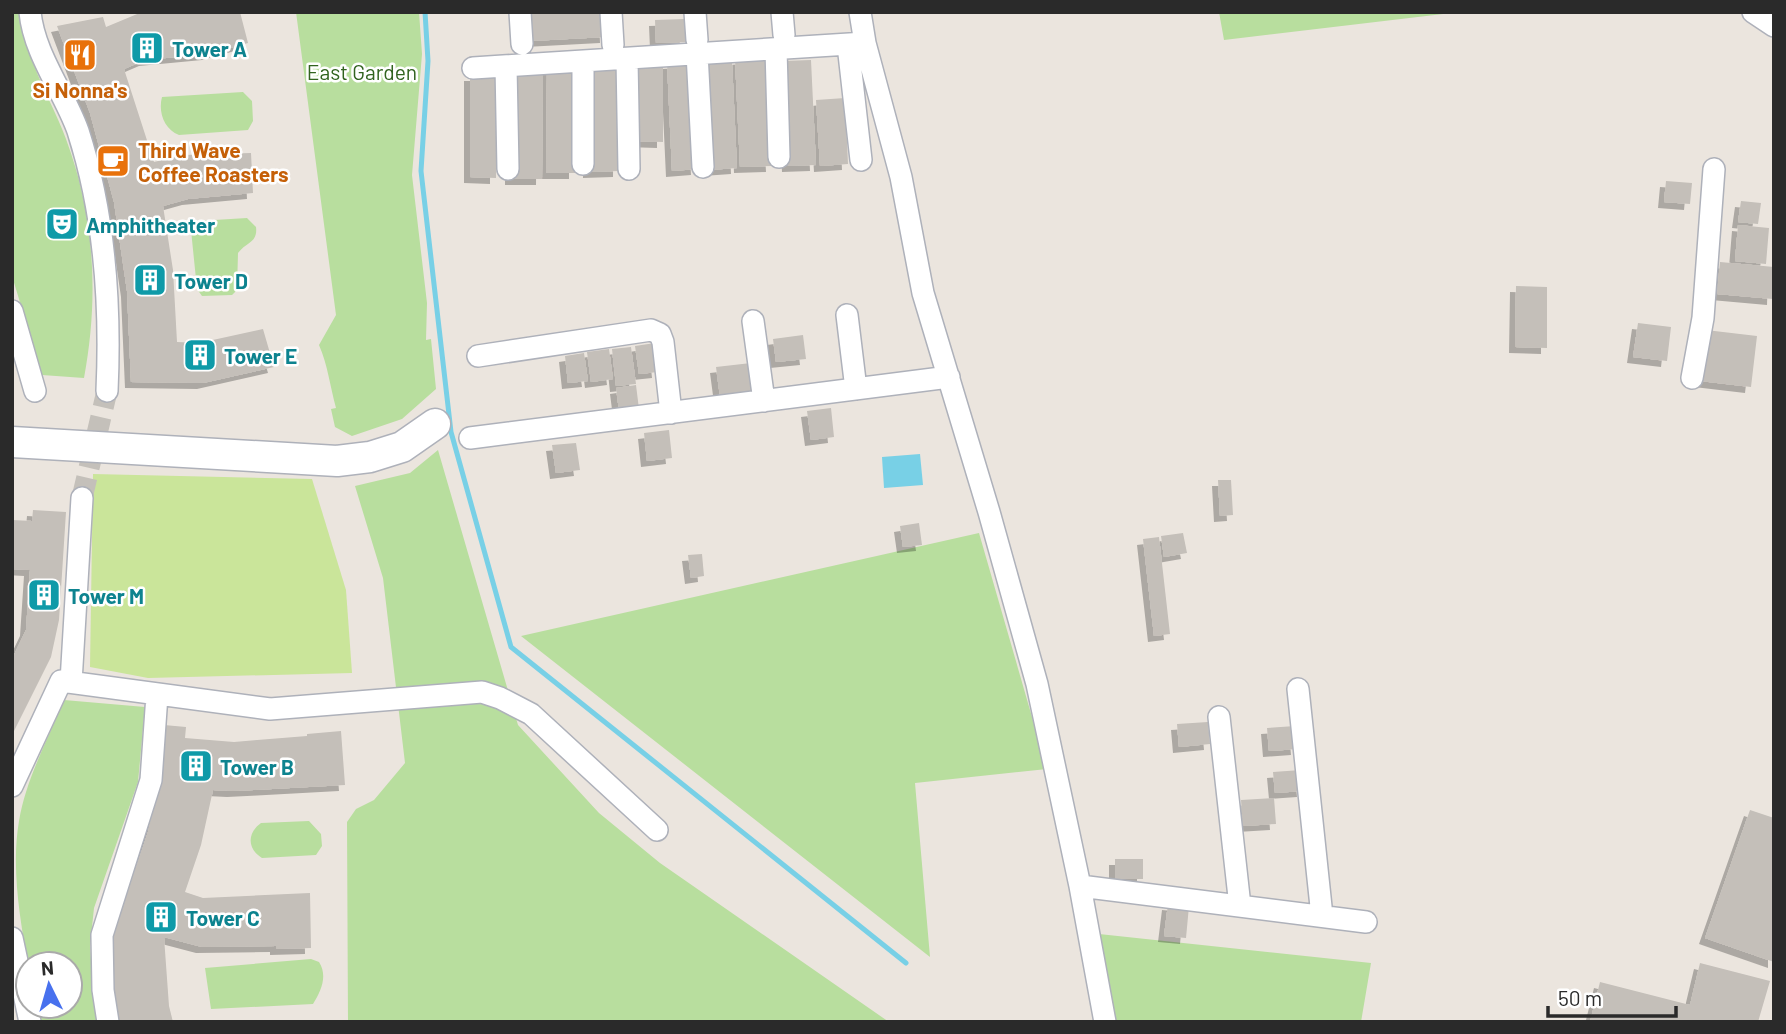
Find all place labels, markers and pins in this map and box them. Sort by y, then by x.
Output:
building icon: Tower A [128,29,166,67]
restaurant icon: Si Nonna's [61,36,99,74]
place label: Tower A [172,36,247,61]
place label: Si Nonna's [33,77,127,102]
place label: Third Wave Coffee Roasters [138,137,289,186]
cafe icon: Third Wave Coffee Roasters [94,142,132,180]
theatre icon: Amphitheater [43,205,81,243]
place label: Amphitheater [86,212,215,237]
building icon: Tower D [131,261,169,299]
place label: Tower D [174,268,248,293]
building icon: Tower E [181,336,219,374]
place label: Tower E [224,343,297,368]
building icon: Tower M [25,576,63,614]
place label: Tower M [68,583,144,608]
building icon: Tower B [177,747,215,785]
place label: Tower B [220,754,294,779]
building icon: Tower C [142,898,180,936]
place label: Tower C [186,905,260,930]

